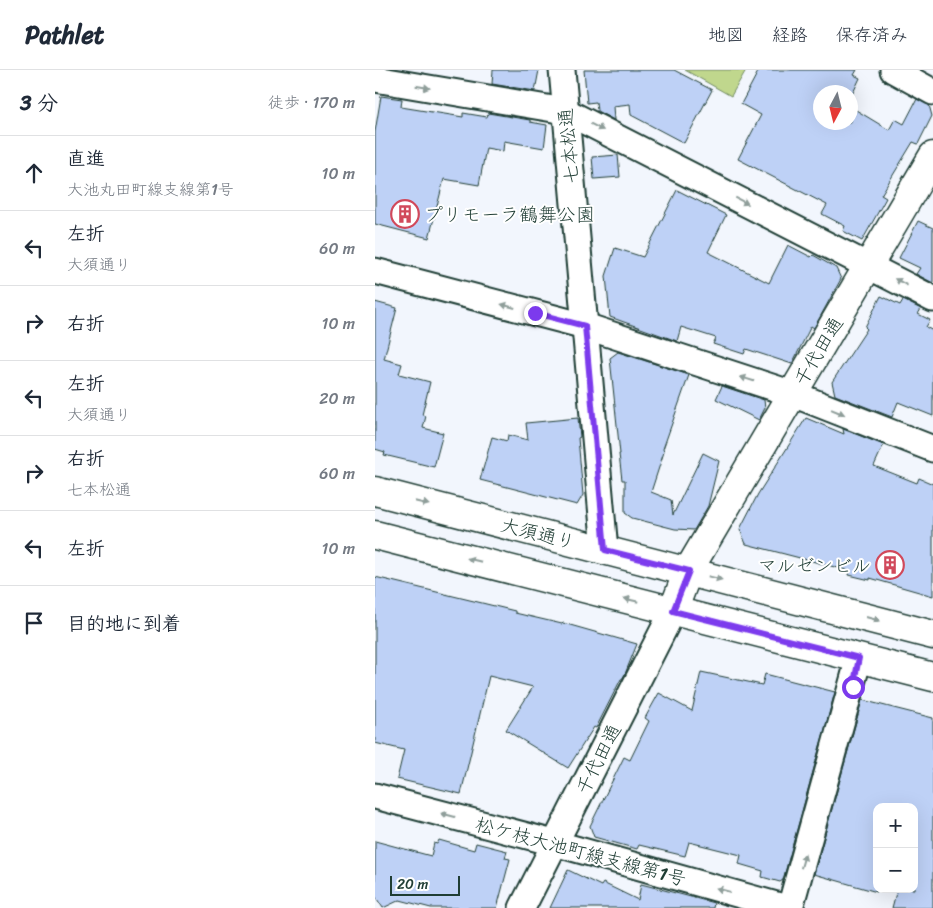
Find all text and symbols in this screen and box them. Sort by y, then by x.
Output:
text: Pathlet [25,14,104,56]
text: 地図 [708,19,744,51]
text: 経路 [772,19,808,51]
text: 保存済み [836,19,908,51]
text: 3 分 [20,84,58,122]
one-way arrow [415,84,431,92]
north arrow [813,85,858,130]
text: 徒歩 · 170 m [268,88,355,117]
street label: 七本松通 [549,107,588,185]
one-way arrow [590,123,604,131]
text: 直進 [67,142,105,175]
icon: ahead [20,159,48,187]
text: 10 m [322,159,355,188]
text: 大池丸田町線支線第1号 [67,175,234,204]
one-way arrow [735,197,749,205]
place label: プリモーラ鶴舞公園 [424,198,595,231]
building icon: プリモーラ鶴舞公園 [390,199,420,229]
text: 左折 [67,217,105,250]
icon: left [20,234,48,262]
text: 60 m [319,234,355,263]
text: 大須通り [67,250,131,279]
one-way arrow [894,278,908,286]
one-way arrow [500,302,515,310]
route end [524,302,547,325]
text: 右折 [67,307,105,340]
icon: right [20,309,48,337]
text: 10 m [322,309,355,338]
street label: 千代田通 [785,310,852,392]
text: 左折 [67,367,105,400]
one-way arrow [739,374,754,382]
icon: left [20,384,48,412]
text: 20 m [319,384,355,413]
text: 大須通り [67,400,131,429]
one-way arrow [831,408,845,416]
text: 右折 [67,442,105,475]
icon: right [20,459,48,487]
text: 60 m [319,459,355,488]
text: 七本松通 [67,475,131,504]
one-way arrow [415,499,430,507]
street label: 大須通り [497,508,579,559]
text: 左折 [67,532,105,565]
icon: left [20,534,48,562]
text: 10 m [322,534,355,563]
place label: マルゼンビル [758,549,871,582]
building icon: マルゼンビル [875,550,905,580]
one-way arrow [466,556,481,564]
one-way arrow [708,574,723,582]
one-way arrow [624,596,639,604]
text: 目的地に到着 [67,607,181,640]
icon: arrive [20,609,48,637]
one-way arrow [865,615,880,623]
route start [842,676,865,699]
street label: 千代田通 [566,718,630,801]
map controls [873,803,918,893]
button: + [873,803,918,848]
street label: 松ケ枝大池町線支線第1号 [472,807,690,896]
one-way arrow [440,811,456,819]
button: − [873,848,918,893]
one-way arrow [800,853,808,868]
text: 20 m [397,872,428,897]
scale bar [390,873,460,896]
one-way arrow [715,886,730,894]

